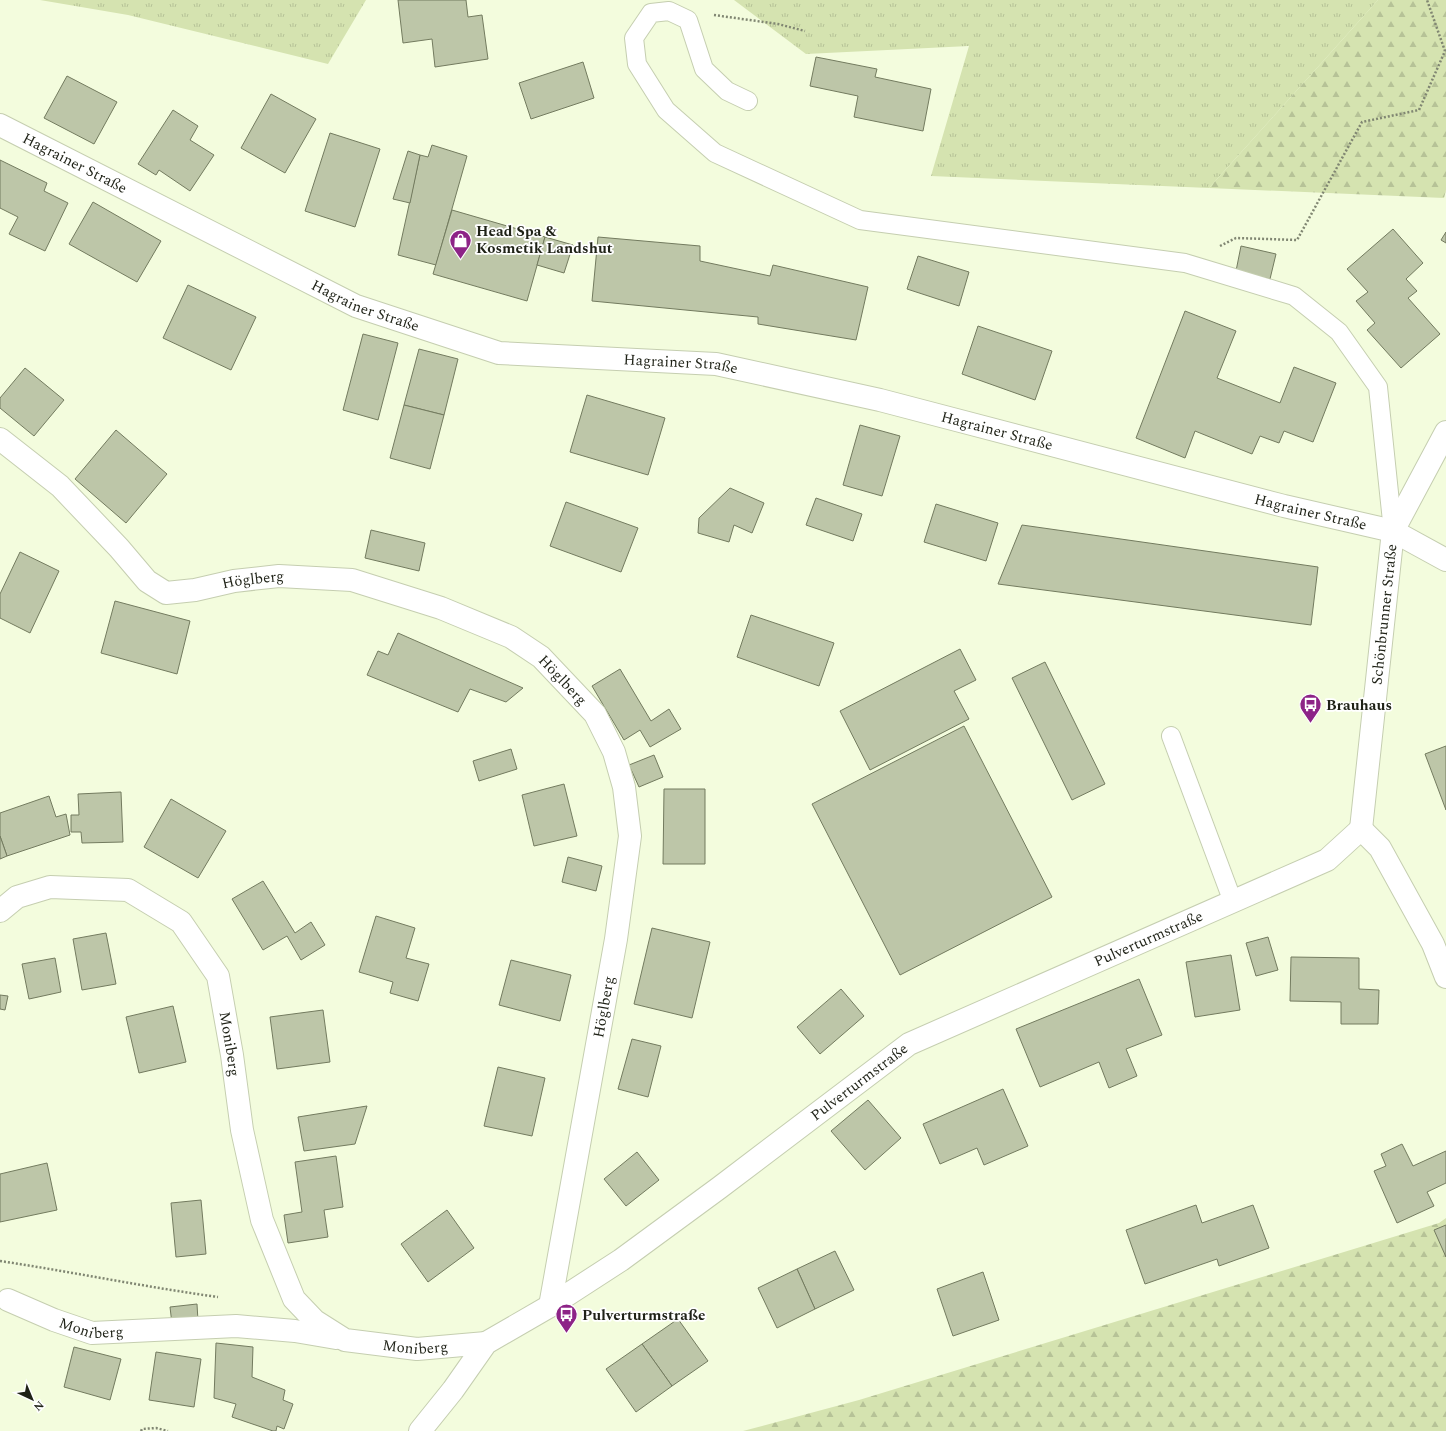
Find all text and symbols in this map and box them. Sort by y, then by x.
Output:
street label: Hagrainer Straße [19,127,131,199]
place label: Head Spa & Kosmetik Landshut [476,220,613,260]
shop icon: Head Spa & Kosmetik Landshut [447,227,473,260]
street label: Hagrainer Straße [307,274,422,338]
street label: Hagrainer Straße [623,348,740,380]
street label: Hagrainer Straße [939,405,1055,456]
street label: Hagrainer Straße [1252,487,1369,536]
street label: Schönbrunner Straße [1365,543,1403,686]
street label: Höglberg [220,564,285,595]
street label: Höglberg [533,649,593,711]
bus stop icon: Brauhaus [1297,692,1323,725]
place label: Brauhaus [1326,694,1392,717]
street label: Pulverturmstraße [1090,905,1206,973]
street label: Höglberg [587,974,621,1040]
street label: Moniberg [213,1010,246,1078]
street label: Pulverturmstraße [806,1037,913,1126]
bus stop icon: Pulverturmstraße [553,1302,579,1335]
place label: Pulverturmstraße [582,1304,705,1327]
street label: Moniberg [56,1311,124,1344]
street label: Moniberg [381,1333,449,1361]
north arrow [12,1379,52,1419]
text: N [29,1397,48,1415]

